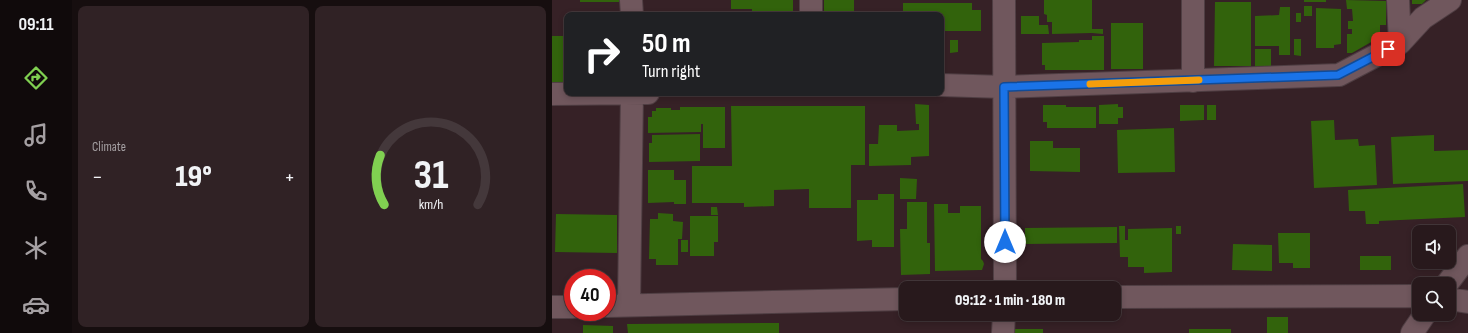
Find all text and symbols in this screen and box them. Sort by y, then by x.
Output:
text: 09:11 [18,14,54,35]
text: 50 m [642,27,691,60]
icon: right [576,28,628,80]
pin [1371,32,1405,66]
icon: arrive [1377,38,1399,60]
text: Turn right [642,61,700,82]
icon: directions [22,64,50,92]
icon: music [22,121,50,149]
text: Climate [92,139,126,155]
text: 31 [413,150,448,199]
text: 19° [175,159,212,195]
text: − [92,164,103,191]
text: + [284,164,295,191]
icon: phone [22,177,50,205]
text: km/h [418,195,443,212]
position arrow [984,221,1026,263]
map controls [1412,225,1456,321]
button: sound [1412,225,1456,269]
icon: climate [22,234,50,262]
speed limit sign: 40 [564,269,616,321]
button: search [1412,277,1456,321]
icon: car [22,291,50,319]
text: 09:12 · 1 min · 180 m [955,291,1065,310]

